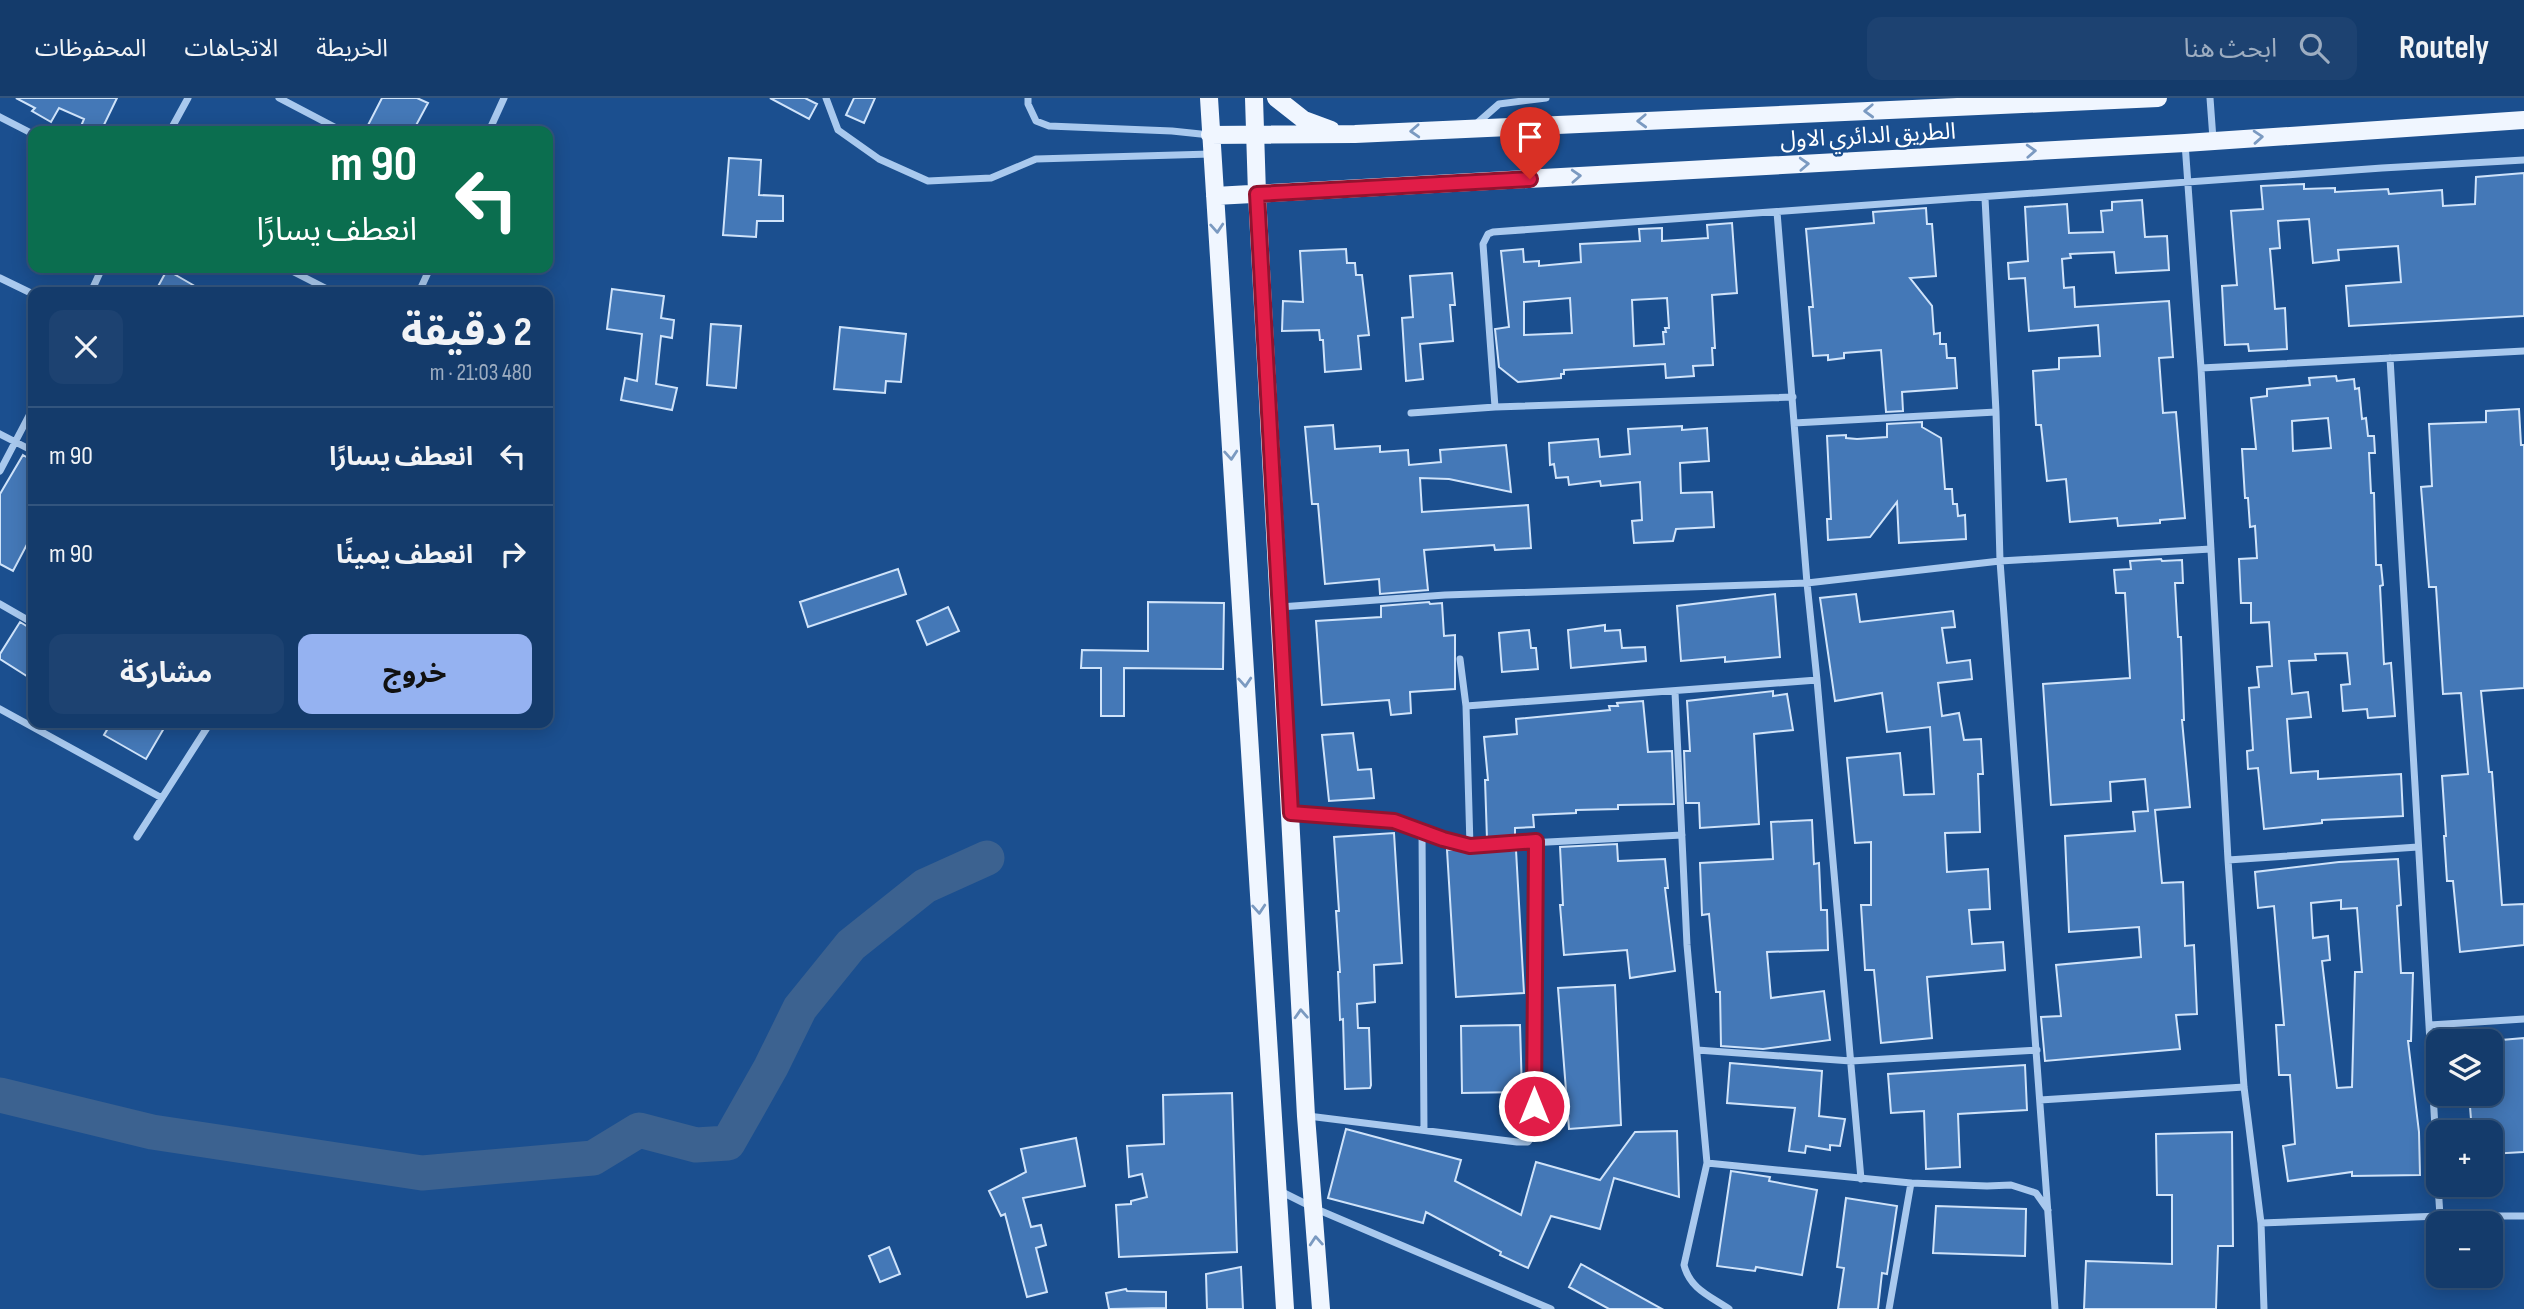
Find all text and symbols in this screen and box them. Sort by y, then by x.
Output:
search box [1867,17,2357,80]
text: Routely [2399,28,2489,68]
icon: search [2295,29,2333,67]
text: المحفوظات [35,34,146,63]
text: الاتجاهات [184,34,278,63]
text: الخريطة [316,34,388,63]
text: ابحث هنا [2183,34,2277,65]
one-way arrow [1864,104,1875,119]
pin [1500,107,1560,179]
one-way arrow [1636,113,1647,128]
street label: الطريق الدائري الاول [1779,117,1957,157]
icon: arrive [1511,118,1549,156]
one-way arrow [1409,123,1420,138]
one-way arrow [2253,130,2264,145]
text: 90 m [330,136,417,195]
one-way arrow [2026,144,2037,159]
icon: left [441,154,532,245]
one-way arrow [1798,156,1809,171]
one-way arrow [1571,169,1582,184]
text: انعطف يسارًا [257,211,417,250]
one-way arrow [1209,222,1224,233]
text: 2 دقيقة [401,307,532,358]
button: close [49,310,123,384]
text: 480 m · 21:03 [430,359,532,387]
icon: left [494,437,532,475]
text: 90 m [49,441,93,472]
text: انعطف يسارًا [329,442,473,473]
one-way arrow [1223,450,1238,461]
icon: right [494,535,532,573]
text: 90 m [49,539,93,570]
text: انعطف يمينًا [336,540,473,571]
button: مشاركة [49,634,284,714]
button: خروج [298,634,532,714]
one-way arrow [1237,677,1252,688]
one-way arrow [1251,904,1266,915]
one-way arrow [1294,1008,1309,1019]
map controls [2426,1029,2503,1288]
button: layers [2426,1029,2503,1106]
position arrow [1497,1069,1571,1143]
button: + [2426,1120,2503,1197]
button: − [2426,1211,2503,1288]
one-way arrow [1309,1235,1324,1246]

